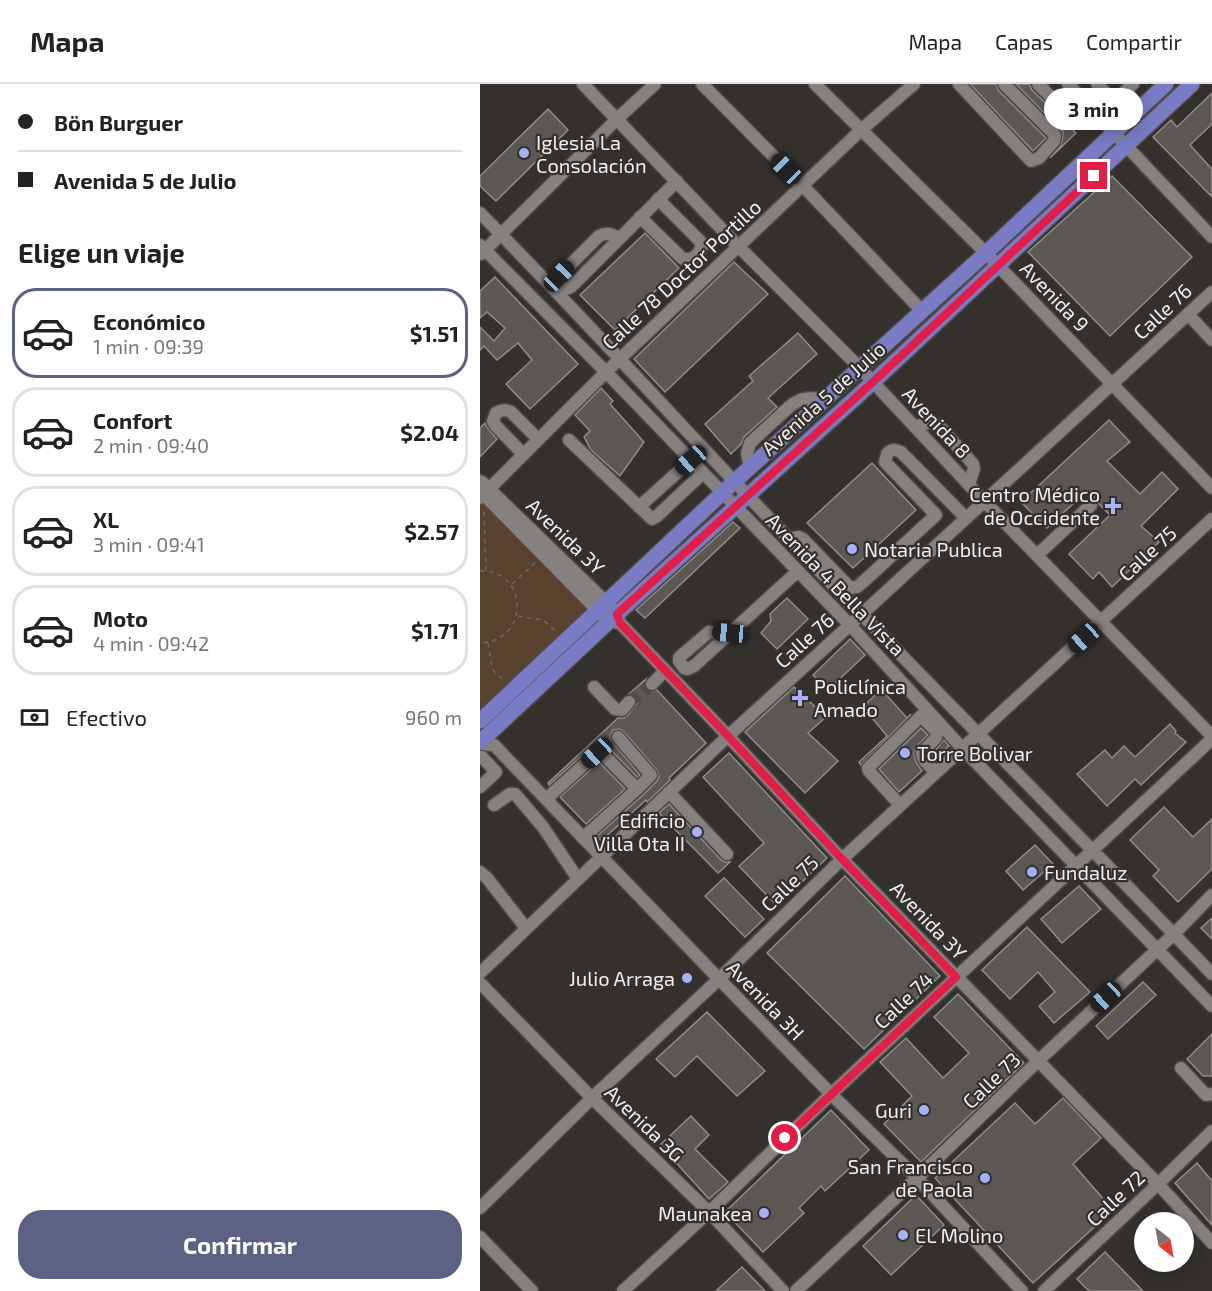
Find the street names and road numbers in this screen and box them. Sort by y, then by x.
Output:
street label: Calle 78 Doctor Portillo [597,194,765,354]
street label: Avenida 9 [1016,256,1094,336]
street label: Calle 76 [1128,278,1196,344]
street label: Avenida 5 de Julio [756,336,890,460]
street label: Avenida 8 [898,381,976,463]
street label: Avenida 3Y [522,493,610,580]
street label: Avenida 4 Bella Vista [762,508,910,660]
street label: Calle 75 [1113,520,1181,586]
street label: Calle 76 [770,607,838,673]
street label: Calle 75 [755,850,823,916]
street label: Avenida 3Y [886,876,973,964]
street label: Avenida 3H [722,955,810,1045]
street label: Calle 74 [868,967,938,1033]
street label: Calle 73 [957,1047,1025,1113]
street label: Avenida 3G [601,1079,689,1167]
street label: Calle 72 [1081,1165,1149,1231]

